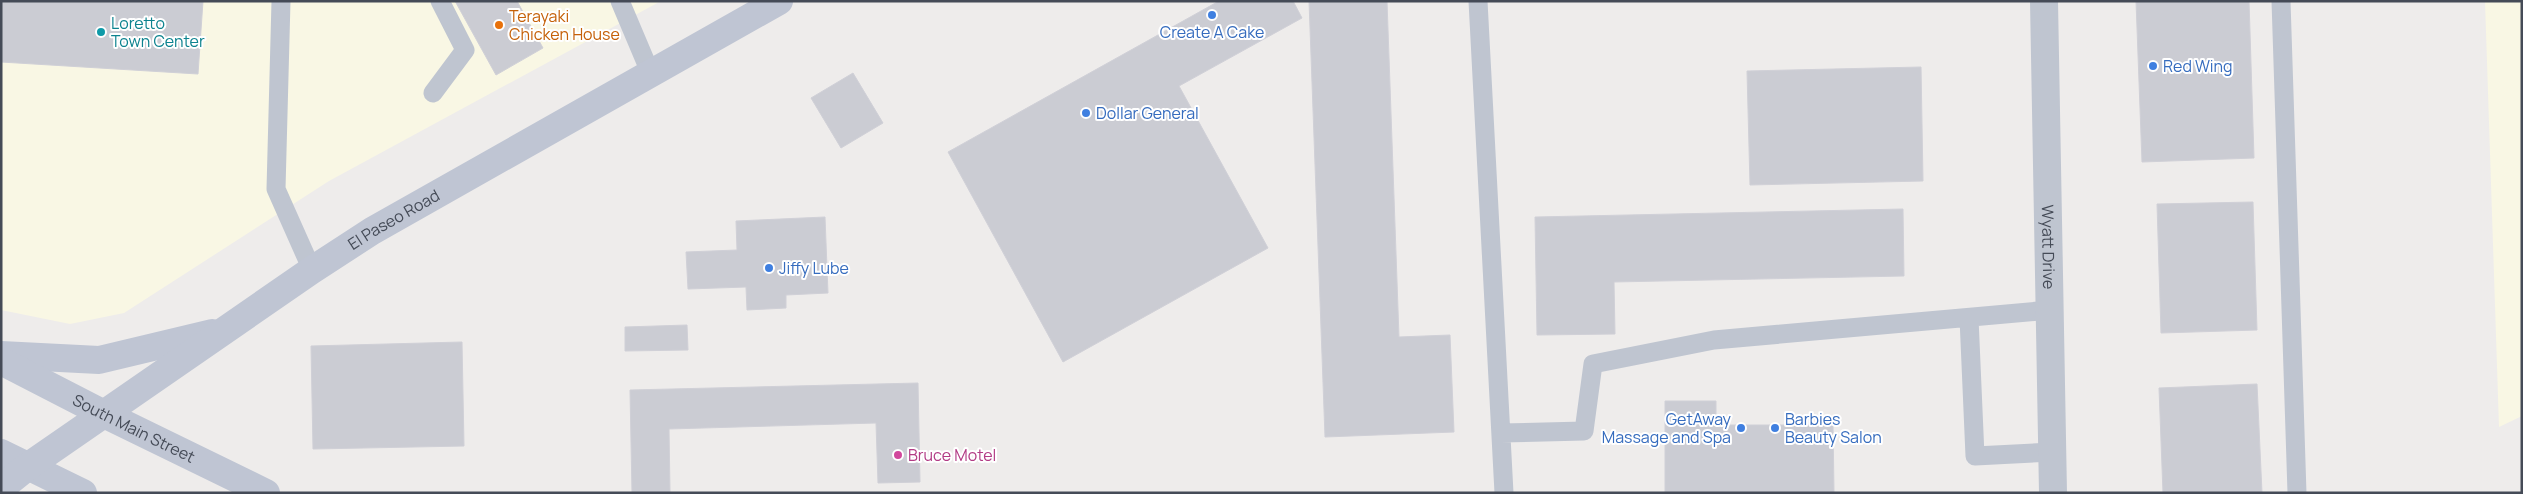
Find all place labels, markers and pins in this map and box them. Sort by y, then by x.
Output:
place label: Terayaki Chicken House [509,5,620,45]
marker: Create A Cake [1206,9,1218,21]
place label: Loretto Town Center [111,12,205,52]
marker: Terayaki Chicken House [493,19,505,31]
place label: Create A Cake [1160,21,1264,43]
marker: Loretto Town Center [95,26,107,38]
place label: Red Wing [2163,55,2232,77]
marker: Red Wing [2147,60,2159,72]
place label: Dollar General [1096,102,1199,124]
marker: Dollar General [1080,107,1092,119]
place label: Jiffy Lube [779,257,849,279]
marker: Jiffy Lube [763,262,775,274]
place label: GetAway Massage and Spa [1602,408,1732,448]
place label: Barbies Beauty Salon [1785,408,1882,448]
marker: GetAway Massage and Spa [1735,422,1747,434]
marker: Barbies Beauty Salon [1769,422,1781,434]
place label: Bruce Motel [908,444,996,466]
marker: Bruce Motel [892,449,904,461]

